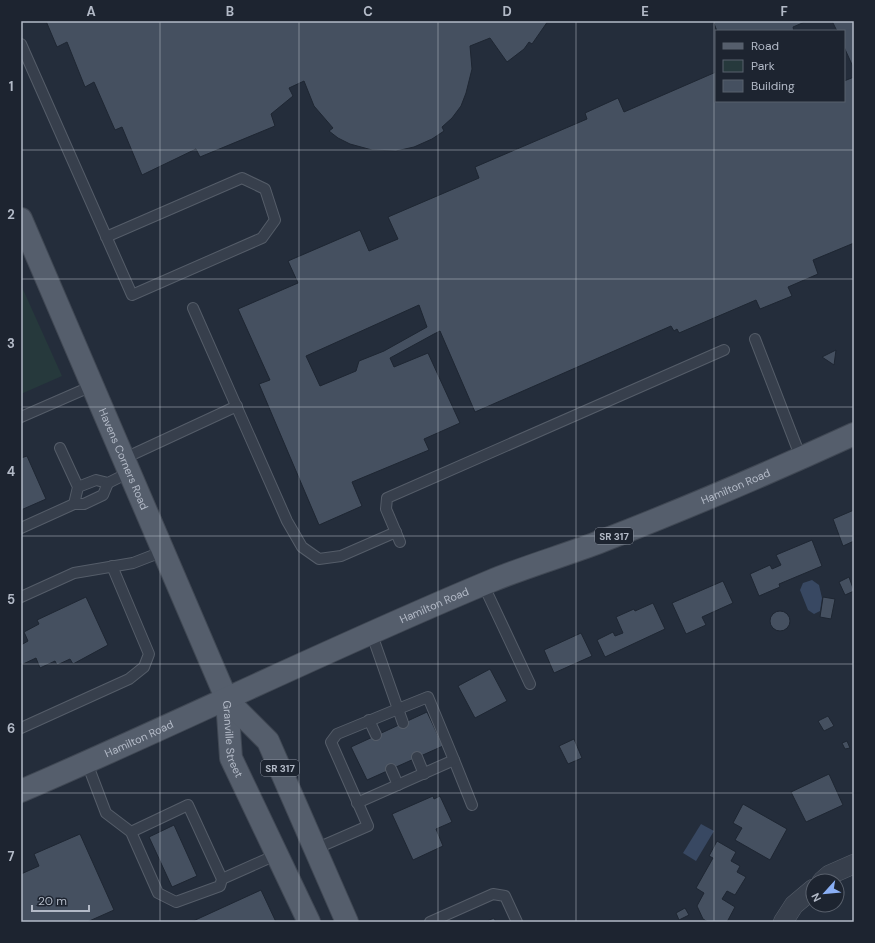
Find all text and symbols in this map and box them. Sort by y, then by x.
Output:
text: A [86,3,96,20]
text: B [226,3,234,20]
text: C [363,3,373,20]
text: D [502,3,512,20]
text: E [641,3,649,20]
text: F [780,3,788,20]
legend [715,30,845,102]
text: Road [751,38,779,54]
text: Park [751,58,775,74]
text: 1 [9,78,13,95]
text: Building [751,78,795,94]
text: 2 [7,206,15,223]
text: 3 [7,335,15,352]
street label: Havens Corners Road [96,406,152,512]
text: 4 [7,463,15,480]
street label: Hamilton Road [699,465,772,507]
road number: SR 317 [595,528,633,544]
street label: Hamilton Road [397,584,471,626]
text: 5 [7,591,15,608]
street label: Granville Street [220,700,246,780]
street label: Hamilton Road [102,717,176,760]
text: 6 [7,720,15,737]
road number: SR 317 [261,760,299,776]
text: 7 [8,848,15,865]
north arrow [805,873,845,913]
scale bar [32,887,89,913]
text: N [808,891,824,904]
text: 20 m [38,893,67,909]

